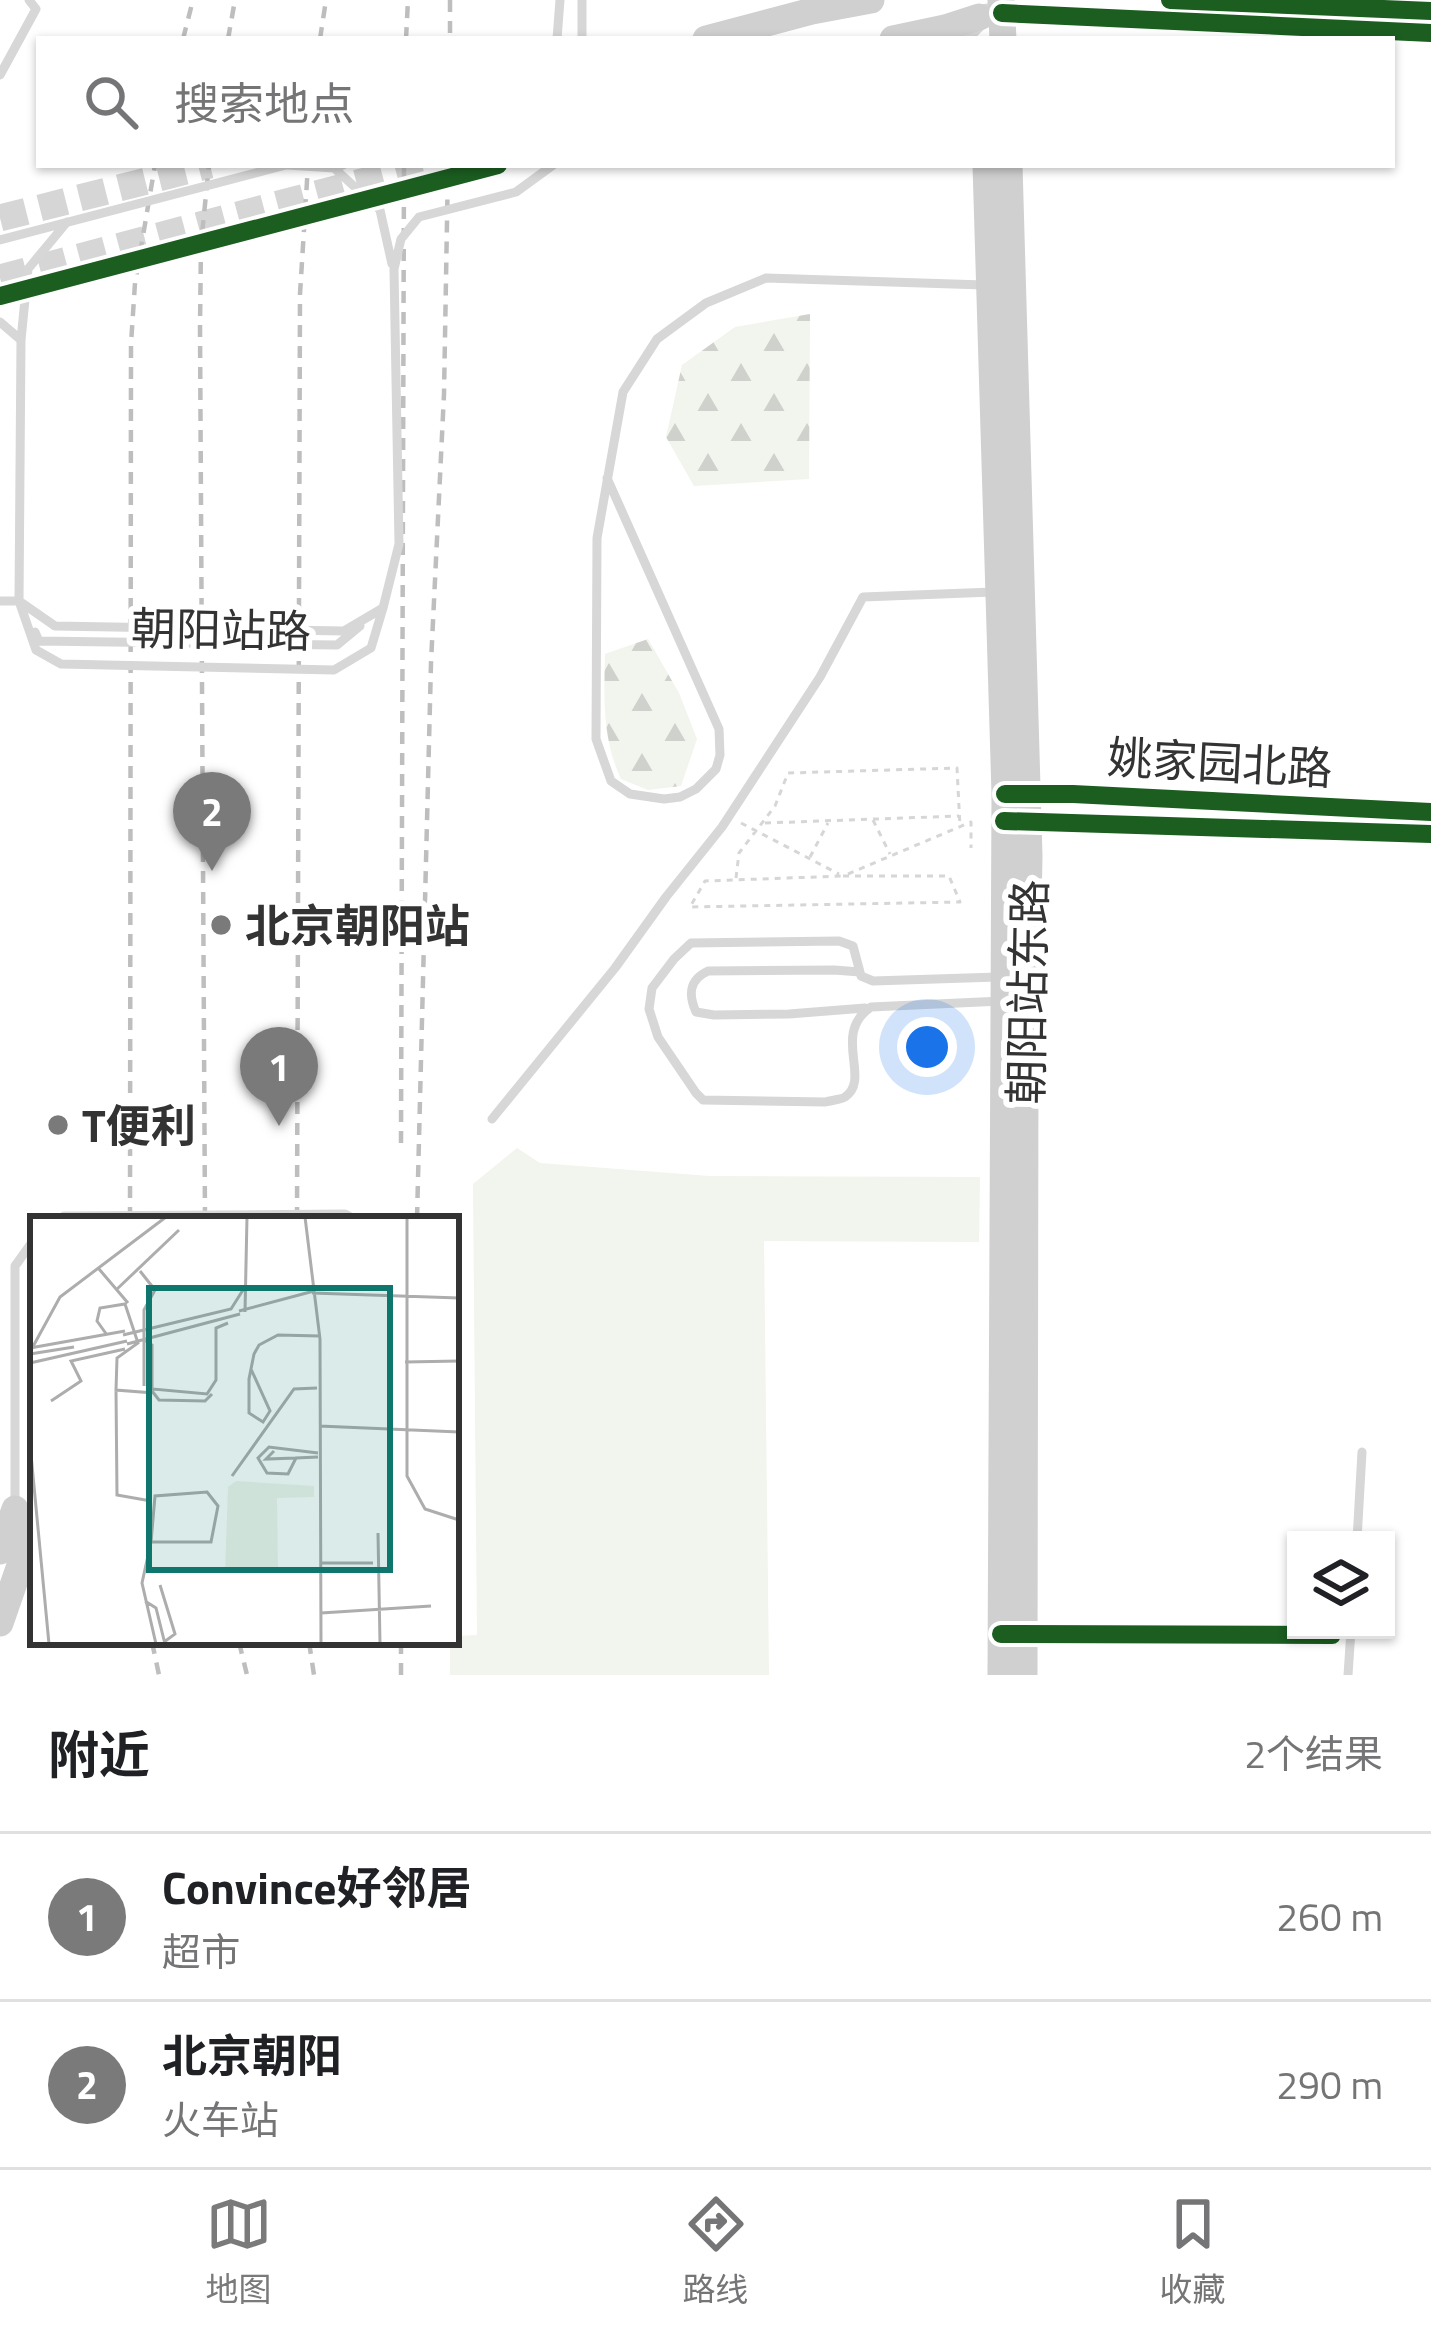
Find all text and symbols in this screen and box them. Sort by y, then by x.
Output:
search box [36,36,1395,168]
icon: search [78,69,144,135]
text: 搜索地点 [174,69,354,137]
street label: 朝阳站路 [130,593,312,665]
street label: 姚家园北路 [1106,722,1334,802]
pin: 2 [173,772,251,871]
street label: 朝阳站东路 [991,879,1063,1105]
place label: 北京朝阳站 [245,891,470,959]
marker: 北京朝阳站 [208,912,234,938]
your location [897,1017,957,1077]
pin: 1 [240,1027,318,1126]
place label: T便利 [82,1091,196,1159]
marker: T便利 [45,1112,71,1138]
inset map [30,1216,459,1645]
map controls [1287,1531,1395,1639]
button: layers [1287,1531,1395,1639]
text: 附近 [48,1715,150,1793]
text: 2个结果 [1244,1724,1383,1783]
text: Convince好邻居 [162,1853,471,1921]
text: 1 [76,1887,98,1946]
text: 260 m [1276,1887,1383,1946]
text: 超市 [162,1922,240,1981]
text: 北京朝阳 [162,2021,342,2089]
text: 2 [76,2055,98,2114]
text: 290 m [1276,2055,1383,2114]
text: 火车站 [162,2090,279,2149]
tab: 地图 [206,2191,272,2314]
tab: 路线 [683,2191,749,2314]
tab: 收藏 [1160,2191,1226,2314]

